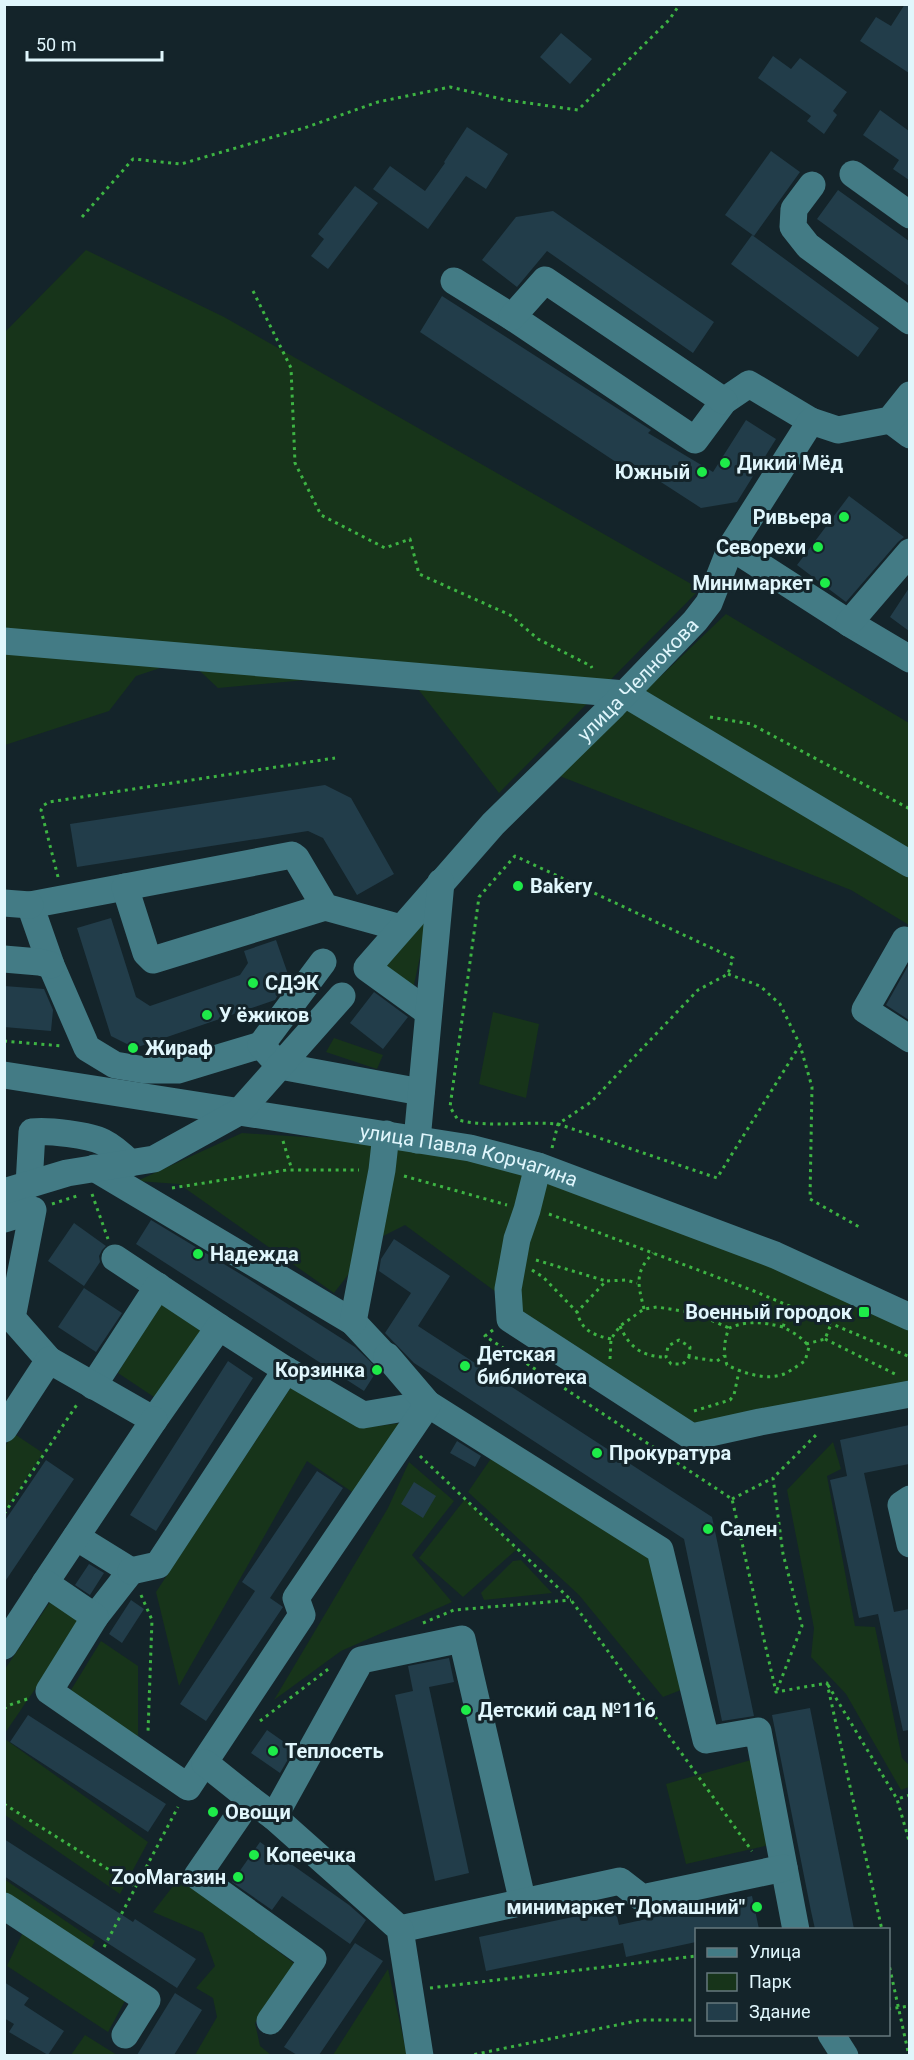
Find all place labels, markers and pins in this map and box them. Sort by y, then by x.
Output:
place label: Дикий Мёд [737,451,843,475]
marker: Дикий Мёд [718,456,732,470]
place label: Южный [615,460,690,484]
marker: Южный [695,465,709,479]
place label: Ривьера [753,505,832,529]
marker: Ривьера [837,510,851,524]
place label: Севорехи [716,535,806,559]
marker: Севорехи [811,540,825,554]
place label: Минимаркет [692,571,813,595]
marker: Минимаркет [818,576,832,590]
place label: Bakery [530,874,593,898]
marker: Bakery [511,879,525,893]
place label: СДЭК [265,971,320,995]
marker: СДЭК [246,976,260,990]
place label: У ёжиков [219,1003,309,1027]
marker: У ёжиков [200,1008,214,1022]
place label: Жираф [145,1036,213,1060]
marker: Жираф [126,1041,140,1055]
place label: Надежда [210,1242,299,1266]
marker: Надежда [191,1247,205,1261]
place label: Военный городок [685,1300,853,1324]
marker: Военный городок [857,1305,871,1319]
place label: Детская библиотека [477,1342,587,1389]
place label: Корзинка [275,1358,365,1382]
marker: Детская библиотека [458,1359,472,1373]
marker: Корзинка [370,1363,384,1377]
place label: Прокуратура [609,1441,731,1465]
marker: Прокуратура [590,1446,604,1460]
place label: Сален [720,1517,777,1541]
marker: Сален [701,1522,715,1536]
place label: Детский сад №116 [478,1698,656,1722]
marker: Детский сад №116 [459,1703,473,1717]
place label: Теплосеть [285,1739,384,1763]
marker: Теплосеть [266,1744,280,1758]
place label: Овощи [225,1800,291,1824]
marker: Овощи [206,1805,220,1819]
place label: Копеечка [266,1843,356,1867]
marker: Копеечка [247,1848,261,1862]
place label: ZooМагазин [111,1865,226,1889]
marker: ZooМагазин [231,1870,245,1884]
place label: минимаркет "Домашний" [506,1895,745,1919]
marker: минимаркет "Домашний" [750,1900,764,1914]

